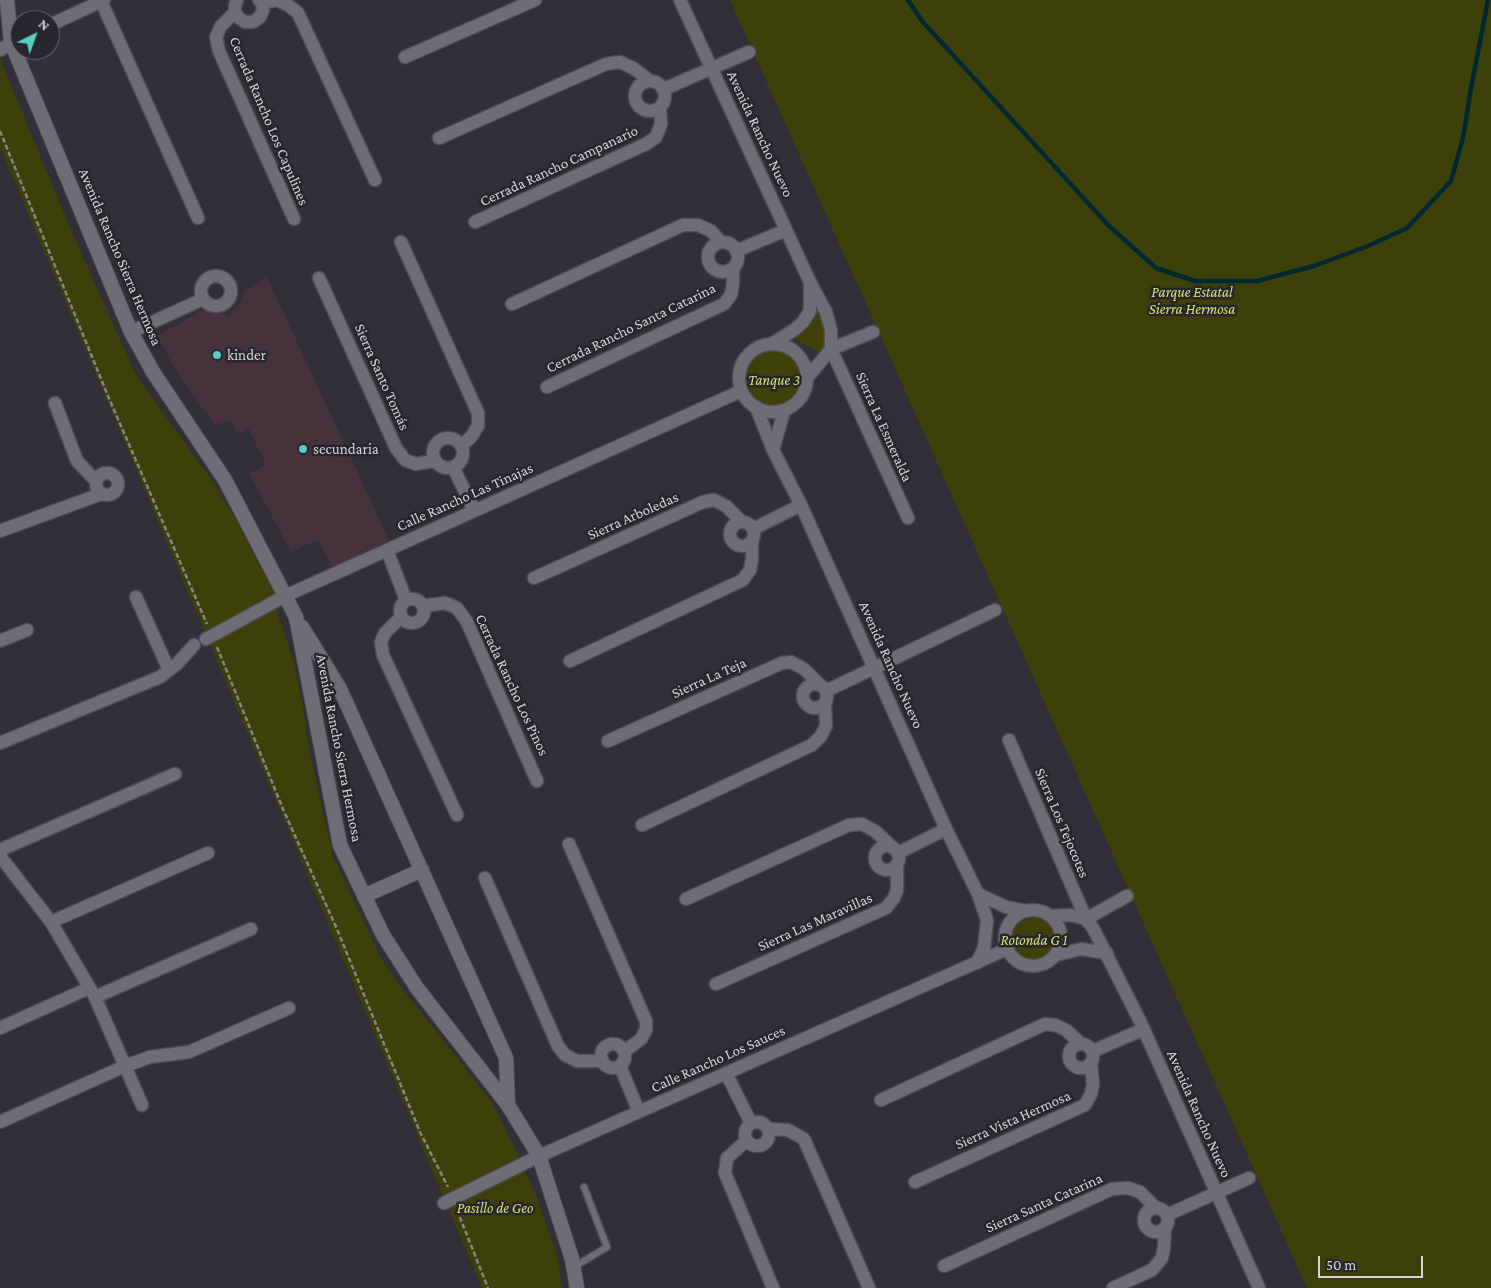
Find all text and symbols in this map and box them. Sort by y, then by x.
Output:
north arrow [10,10,60,60]
text: N [35,15,53,34]
street label: Cerrada Rancho Los Capulines [225,34,313,208]
street label: Avenida Rancho Nuevo [723,68,797,200]
street label: Cerrada Rancho Campanario [477,121,641,211]
street label: Avenida Rancho Sierra Hermosa [74,166,166,348]
street label: Cerrada Rancho Santa Catarina [543,279,719,377]
park label: Parque Estatal Sierra Hermosa [1149,283,1235,318]
street label: Sierra Santo Tomás [350,321,414,433]
place label: kinder [227,346,266,364]
marker: kinder [211,349,223,361]
street label: Sierra La Esmeralda [852,369,916,485]
park label: Tanque 3 [748,371,800,389]
place label: secundaria [313,440,379,458]
marker: secundaria [297,443,309,455]
street label: Calle Rancho Las Tinajas [394,459,536,535]
street label: Sierra Arboledas [585,488,681,544]
street label: Avenida Rancho Nuevo [855,599,927,731]
street label: Cerrada Rancho Los Pinos [471,611,553,759]
street label: Avenida Rancho Sierra Hermosa [312,653,366,843]
street label: Sierra La Teja [669,654,749,702]
street label: Sierra Los Tejocotes [1031,765,1093,881]
street label: Sierra Las Maravillas [755,889,875,955]
park label: Rotonda G 1 [1000,931,1068,949]
street label: Calle Rancho Los Sauces [648,1021,788,1097]
street label: Avenida Rancho Nuevo [1163,1048,1235,1180]
street label: Sierra Vista Hermosa [952,1086,1074,1154]
street label: Sierra Santa Catarina [983,1169,1105,1237]
park label: Pasillo de Geo [457,1199,533,1217]
scale bar [1321,1246,1426,1278]
text: 50 m [1326,1257,1356,1273]

